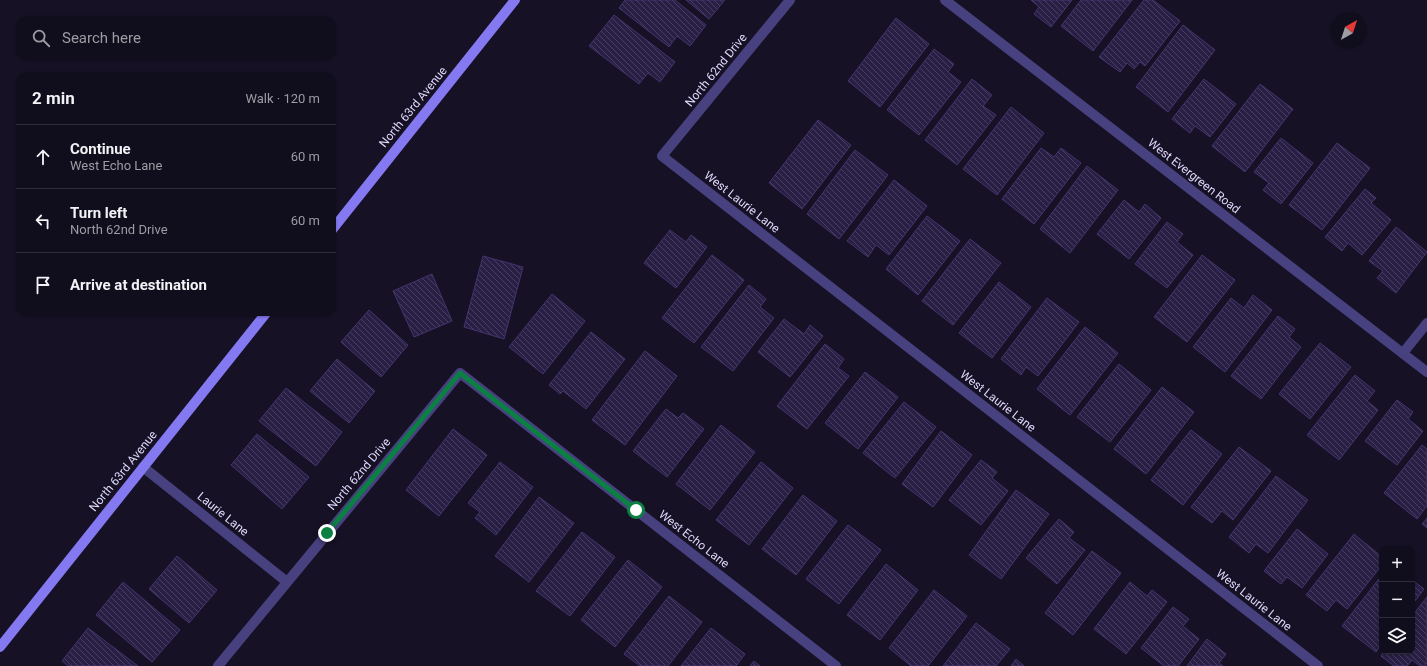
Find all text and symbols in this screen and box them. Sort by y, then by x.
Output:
north arrow [1331,12,1367,48]
search box [16,16,336,60]
icon: search [30,27,52,49]
text: Search here [62,29,141,47]
street label: North 62nd Drive [682,31,750,109]
street label: North 63rd Avenue [376,64,450,150]
text: 2 min [32,88,75,108]
text: Walk · 120 m [245,91,320,106]
street label: West Evergreen Road [1145,136,1243,216]
text: Continue [70,140,131,158]
icon: ahead [32,146,54,168]
text: 60 m [291,149,320,164]
text: West Echo Lane [70,158,162,173]
street label: West Laurie Lane [702,168,782,236]
text: Turn left [70,204,127,222]
icon: left [32,210,54,232]
text: 60 m [291,213,320,228]
text: North 62nd Drive [70,222,168,237]
icon: arrive [32,274,54,296]
text: Arrive at destination [70,276,207,294]
street label: West Laurie Lane [958,367,1038,435]
street label: North 63rd Avenue [86,428,160,514]
street label: North 62nd Drive [325,435,393,513]
street label: Laurie Lane [195,489,251,539]
route start [627,501,645,519]
street label: West Echo Lane [656,507,732,571]
route end [318,524,336,542]
map controls [1379,546,1415,654]
button: + [1379,546,1415,582]
street label: West Laurie Lane [1214,566,1294,634]
button: − [1379,582,1415,618]
button: layers [1379,618,1415,654]

